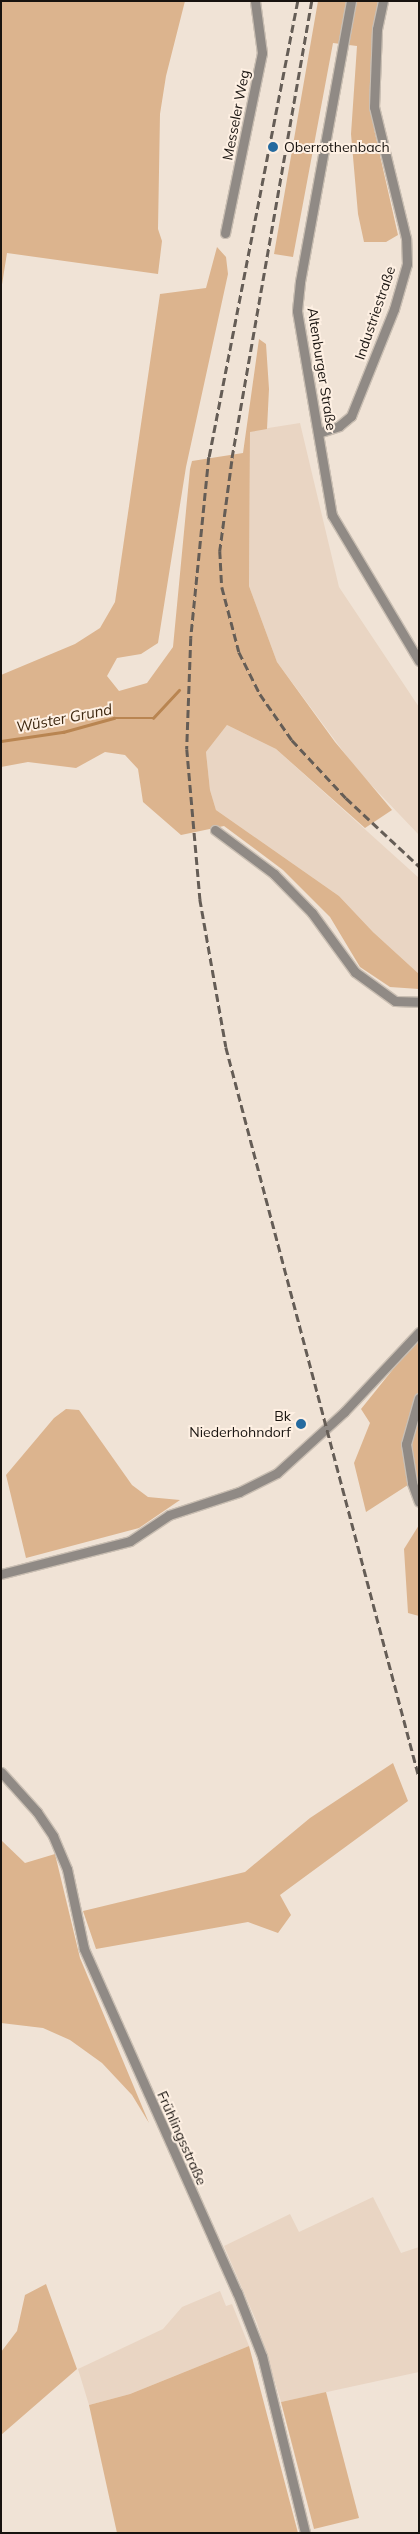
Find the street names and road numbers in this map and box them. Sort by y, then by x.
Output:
street label: Messeler Weg [219,68,253,162]
street label: Industriestraße [351,264,399,362]
street label: Altenburger Straße [304,306,340,432]
street label: Frühlingsstraße [154,2088,210,2188]

